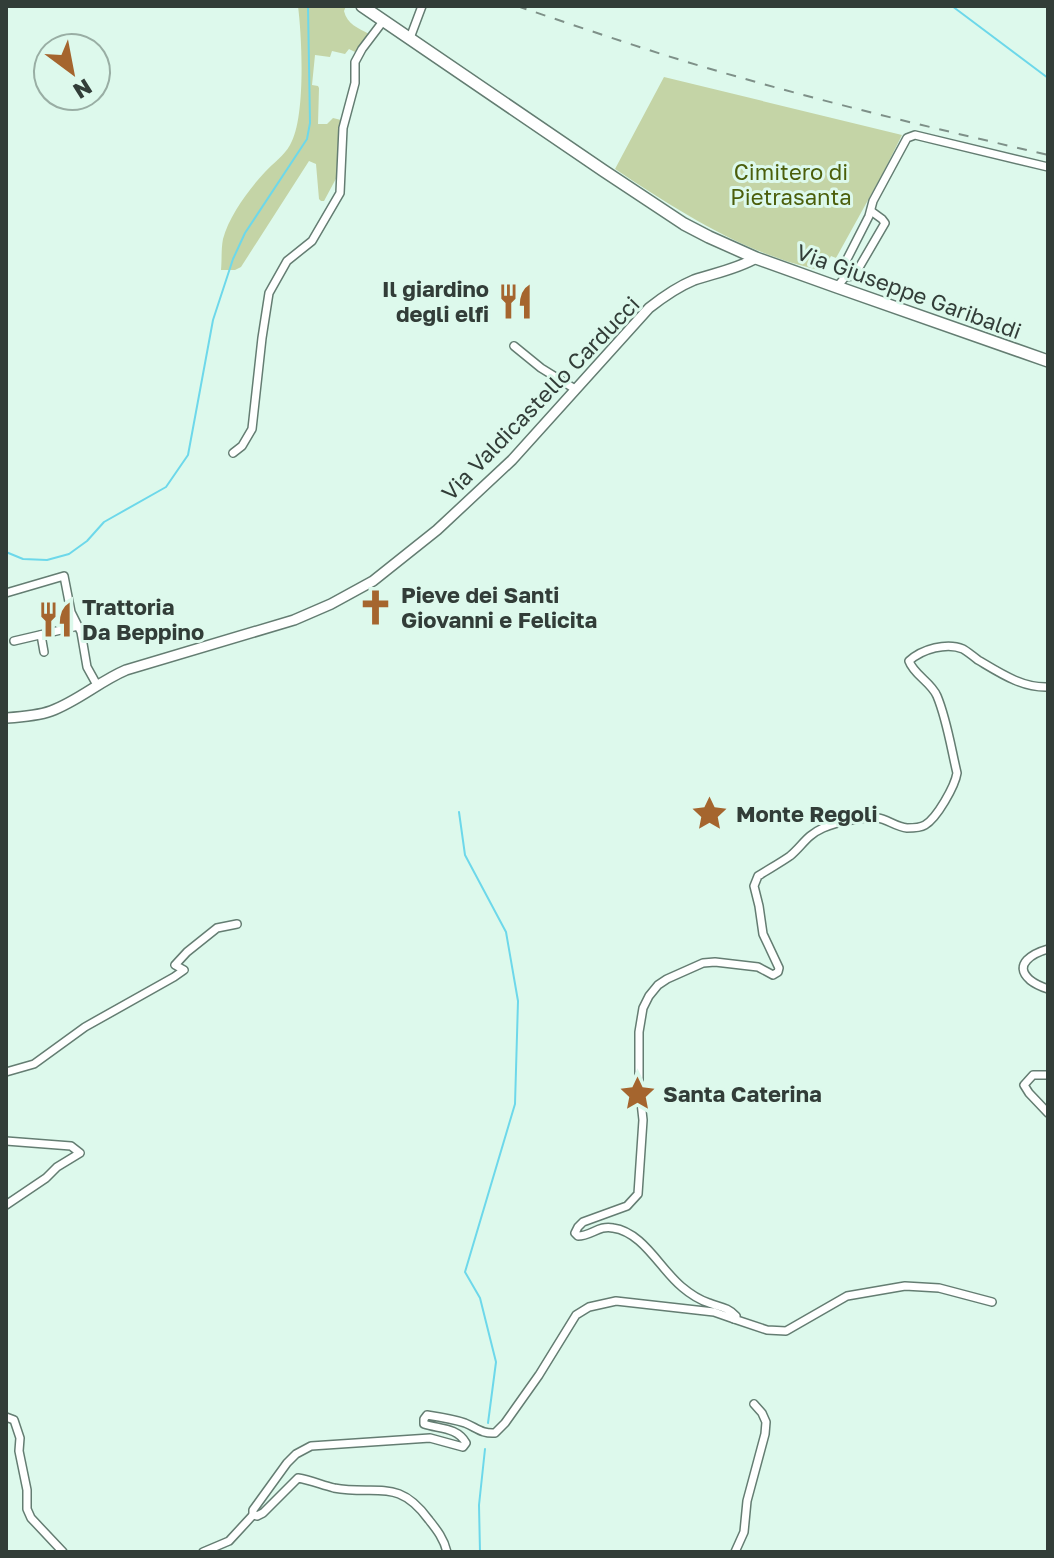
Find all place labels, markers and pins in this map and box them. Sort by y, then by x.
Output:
place label: Il giardino degli elfi [382,275,489,327]
restaurant icon: Il giardino degli elfi [496,282,534,320]
place label: Pieve dei Santi Giovanni e Felicita [401,581,597,633]
church icon: Pieve dei Santi Giovanni e Felicita [356,588,394,626]
place label: Trattoria Da Beppino [82,593,204,645]
restaurant icon: Trattoria Da Beppino [37,600,75,638]
place icon: Monte Regoli [691,794,729,832]
place label: Monte Regoli [736,800,877,827]
place icon: Santa Caterina [618,1074,656,1112]
place label: Santa Caterina [663,1080,822,1107]

